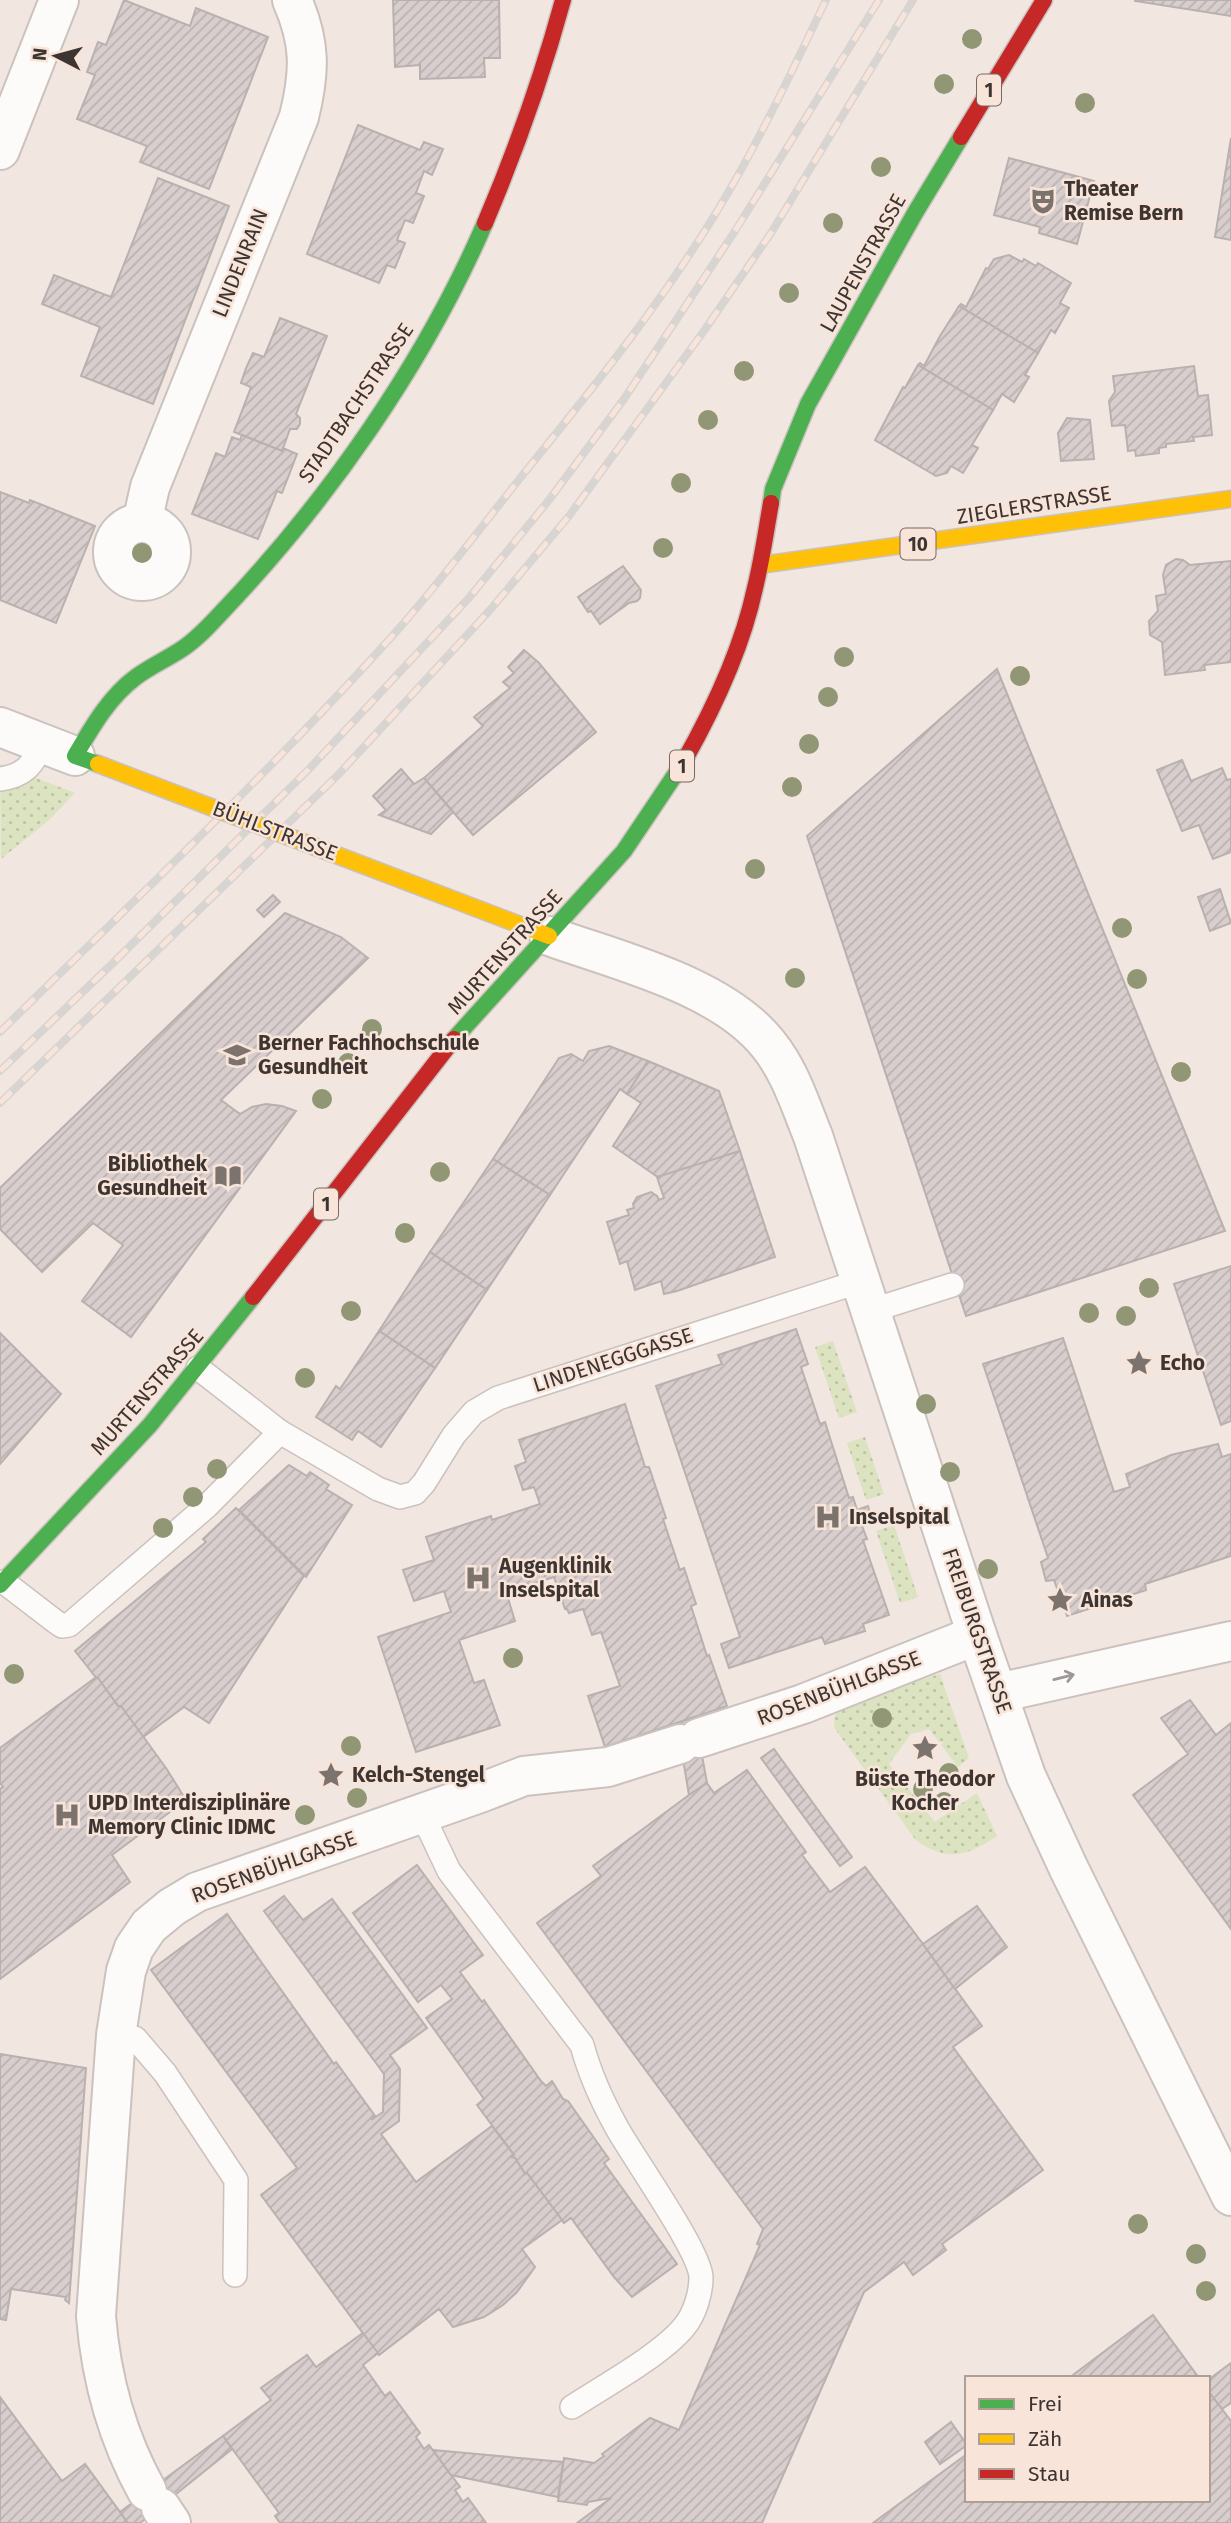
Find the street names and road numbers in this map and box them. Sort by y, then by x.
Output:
road number: 1 [977,74,1001,106]
street label: LAUPENSTRASSE [814,189,912,337]
street label: LINDENRAIN [206,205,274,321]
street label: STADTBACHSTRASSE [293,318,419,488]
street label: ZIEGLERSTRASSE [955,480,1113,530]
road number: 10 [900,528,936,559]
road number: 1 [670,750,694,782]
street label: BÜHLSTRASSE [209,795,341,867]
street label: MURTENSTRASSE [442,884,568,1020]
road number: 1 [314,1188,338,1220]
street label: LINDENEGGGASSE [530,1322,696,1398]
street label: MURTENSTRASSE [85,1323,209,1461]
street label: FREIBURGSTRASSE [936,1545,1018,1717]
street label: ROSENBÜHLGASSE [753,1645,925,1731]
street label: ROSENBÜHLGASSE [188,1825,360,1909]

